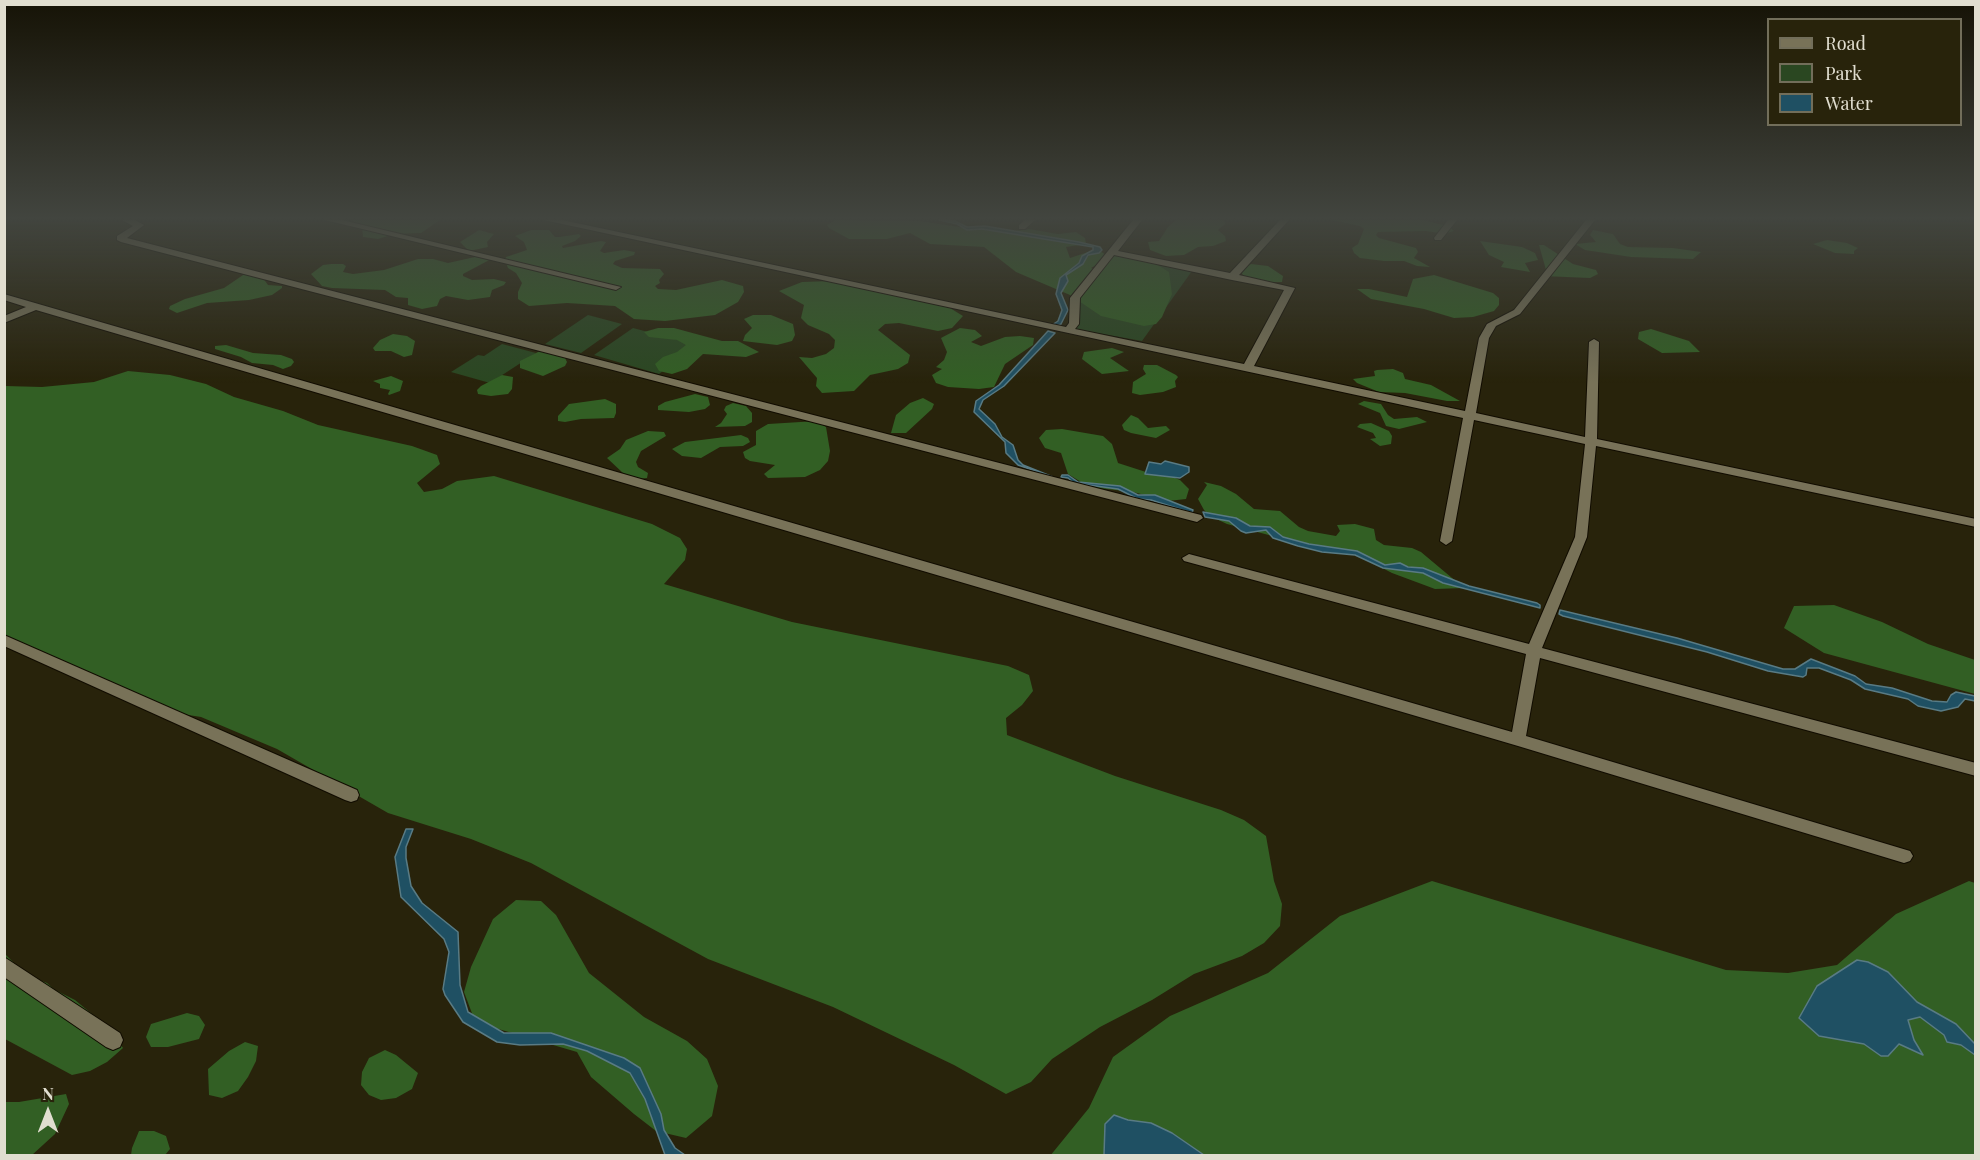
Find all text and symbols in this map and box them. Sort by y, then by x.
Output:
legend [1767,18,1962,126]
text: Road [1825,31,1866,55]
text: Park [1825,61,1862,85]
text: Water [1825,91,1873,115]
north arrow [18,1082,78,1142]
text: N [42,1083,54,1104]

